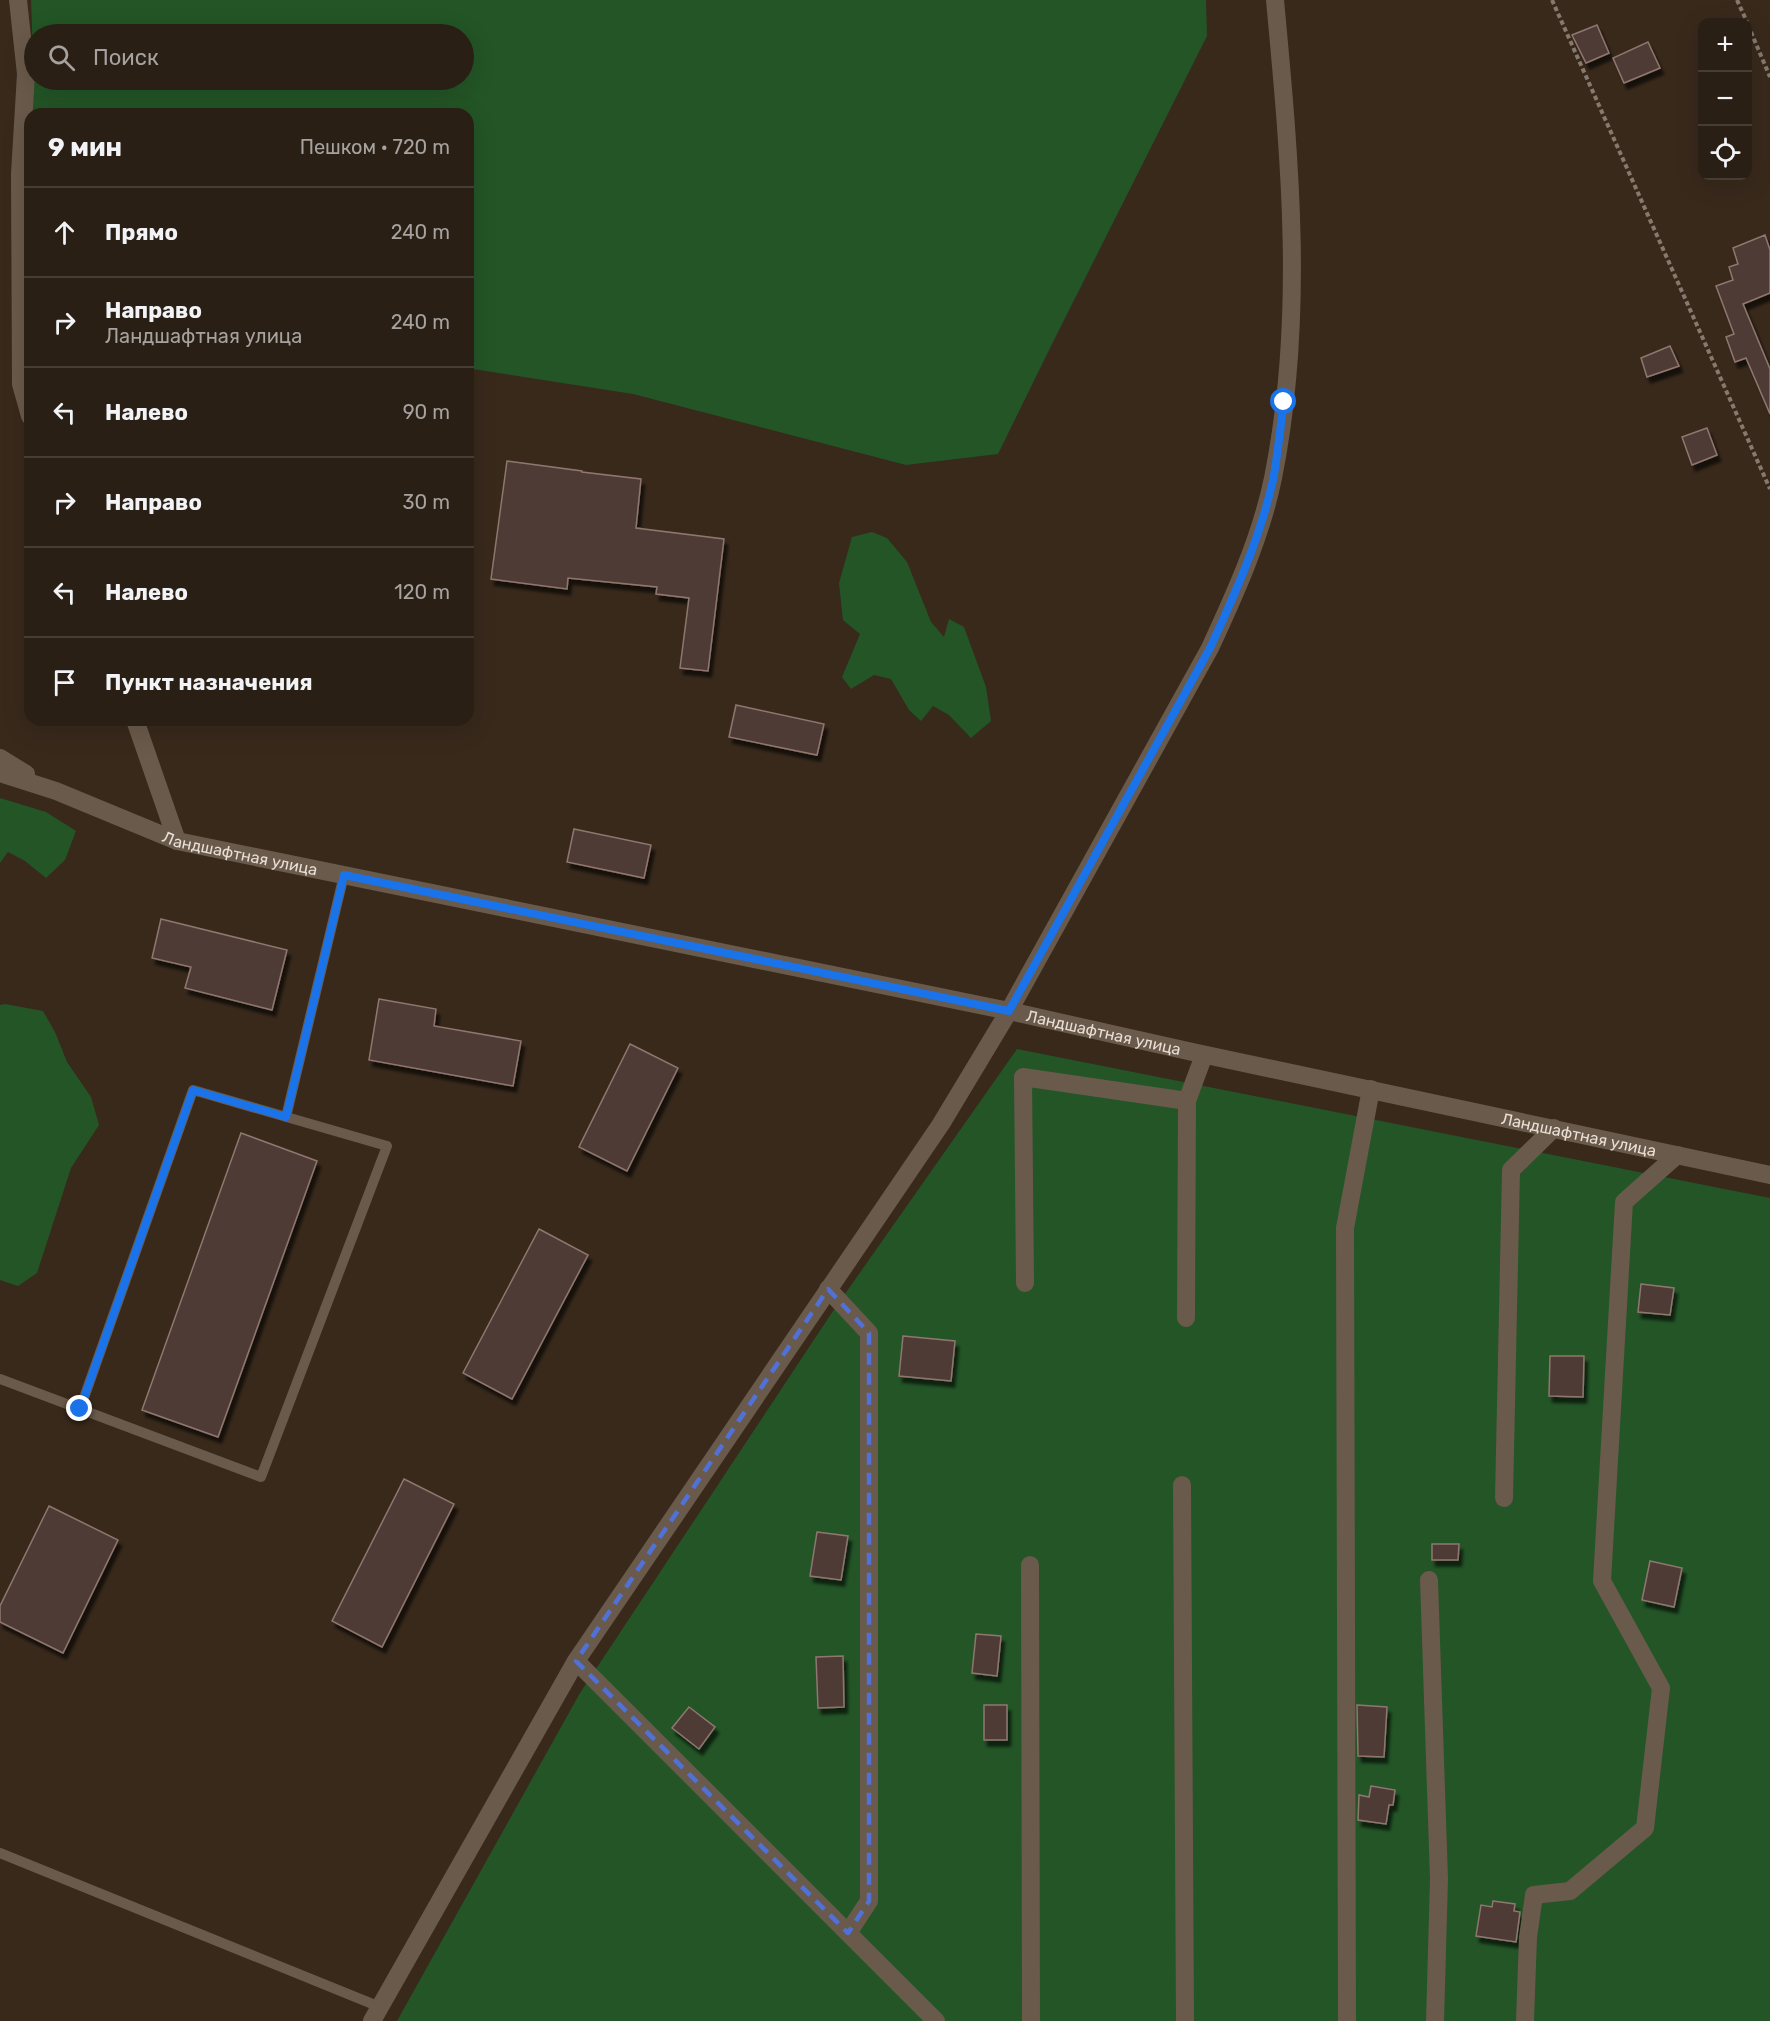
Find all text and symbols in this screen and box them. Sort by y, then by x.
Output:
map controls [1698,18,1752,180]
button: + [1698,18,1752,72]
search box [24,24,474,90]
icon: search [45,41,78,74]
text: Поиск [93,44,159,71]
button: − [1698,72,1752,126]
button: locate [1698,126,1752,180]
text: 9 мин [48,132,122,163]
text: Пешком · 720 m [300,135,450,159]
icon: ahead [48,216,81,249]
text: Прямо [105,219,178,246]
text: 240 m [391,220,450,244]
text: Направо [105,297,202,324]
icon: right [48,306,81,339]
text: 240 m [391,310,450,334]
text: Ландшафтная улица [105,324,302,348]
route start [1270,388,1296,414]
icon: left [48,396,81,429]
text: Налево [105,399,188,426]
text: 90 m [403,400,450,424]
icon: right [48,486,81,519]
text: Направо [105,489,202,516]
text: 30 m [403,490,450,514]
icon: left [48,576,81,609]
text: Налево [105,579,188,606]
text: 120 m [394,580,450,604]
icon: arrive [48,666,81,699]
text: Пункт назначения [105,669,313,696]
street label: Ландшафтная улица [160,827,319,879]
street label: Ландшафтная улица [1024,1006,1183,1059]
street label: Ландшафтная улица [1500,1109,1658,1161]
route end [66,1395,92,1421]

